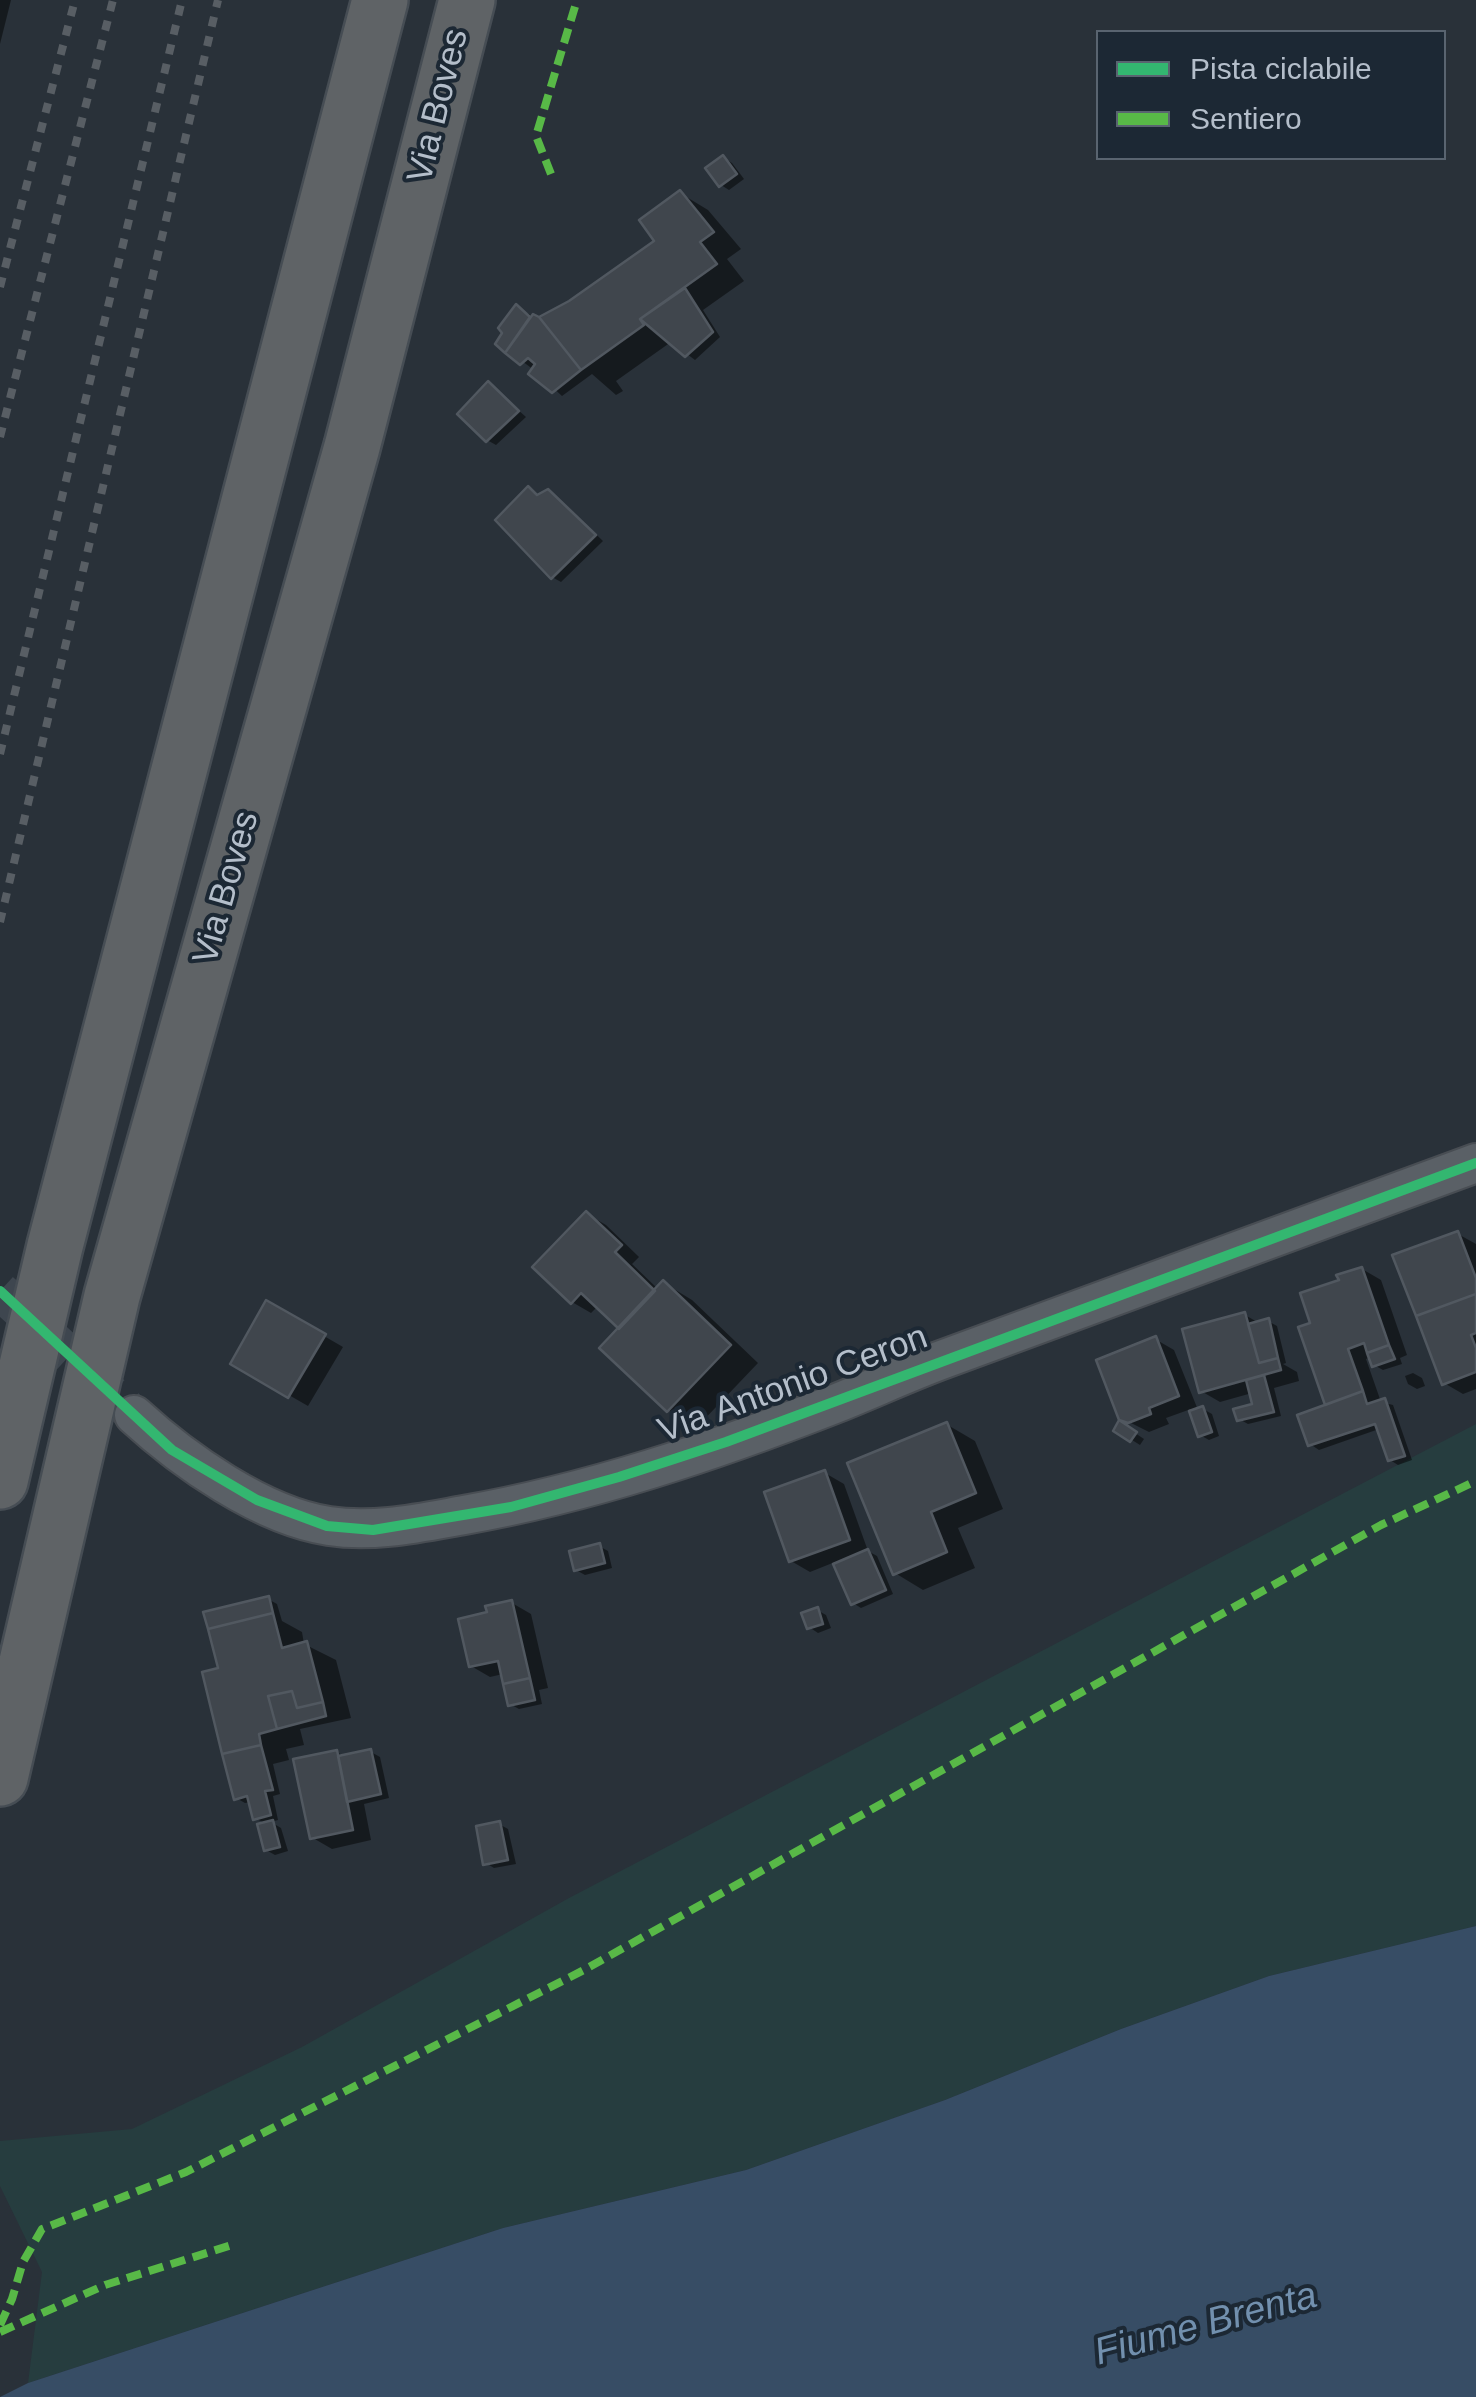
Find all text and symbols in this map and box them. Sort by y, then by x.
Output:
street label: Via Boves [400,25,478,187]
legend [1096,30,1446,160]
text: Pista ciclabile [1190,52,1372,85]
text: Sentiero [1190,102,1302,135]
street label: Via Boves [185,807,269,969]
street label: Via Antonio Ceron [653,1317,933,1453]
water label: Fiume Brenta [1090,2273,1322,2377]

